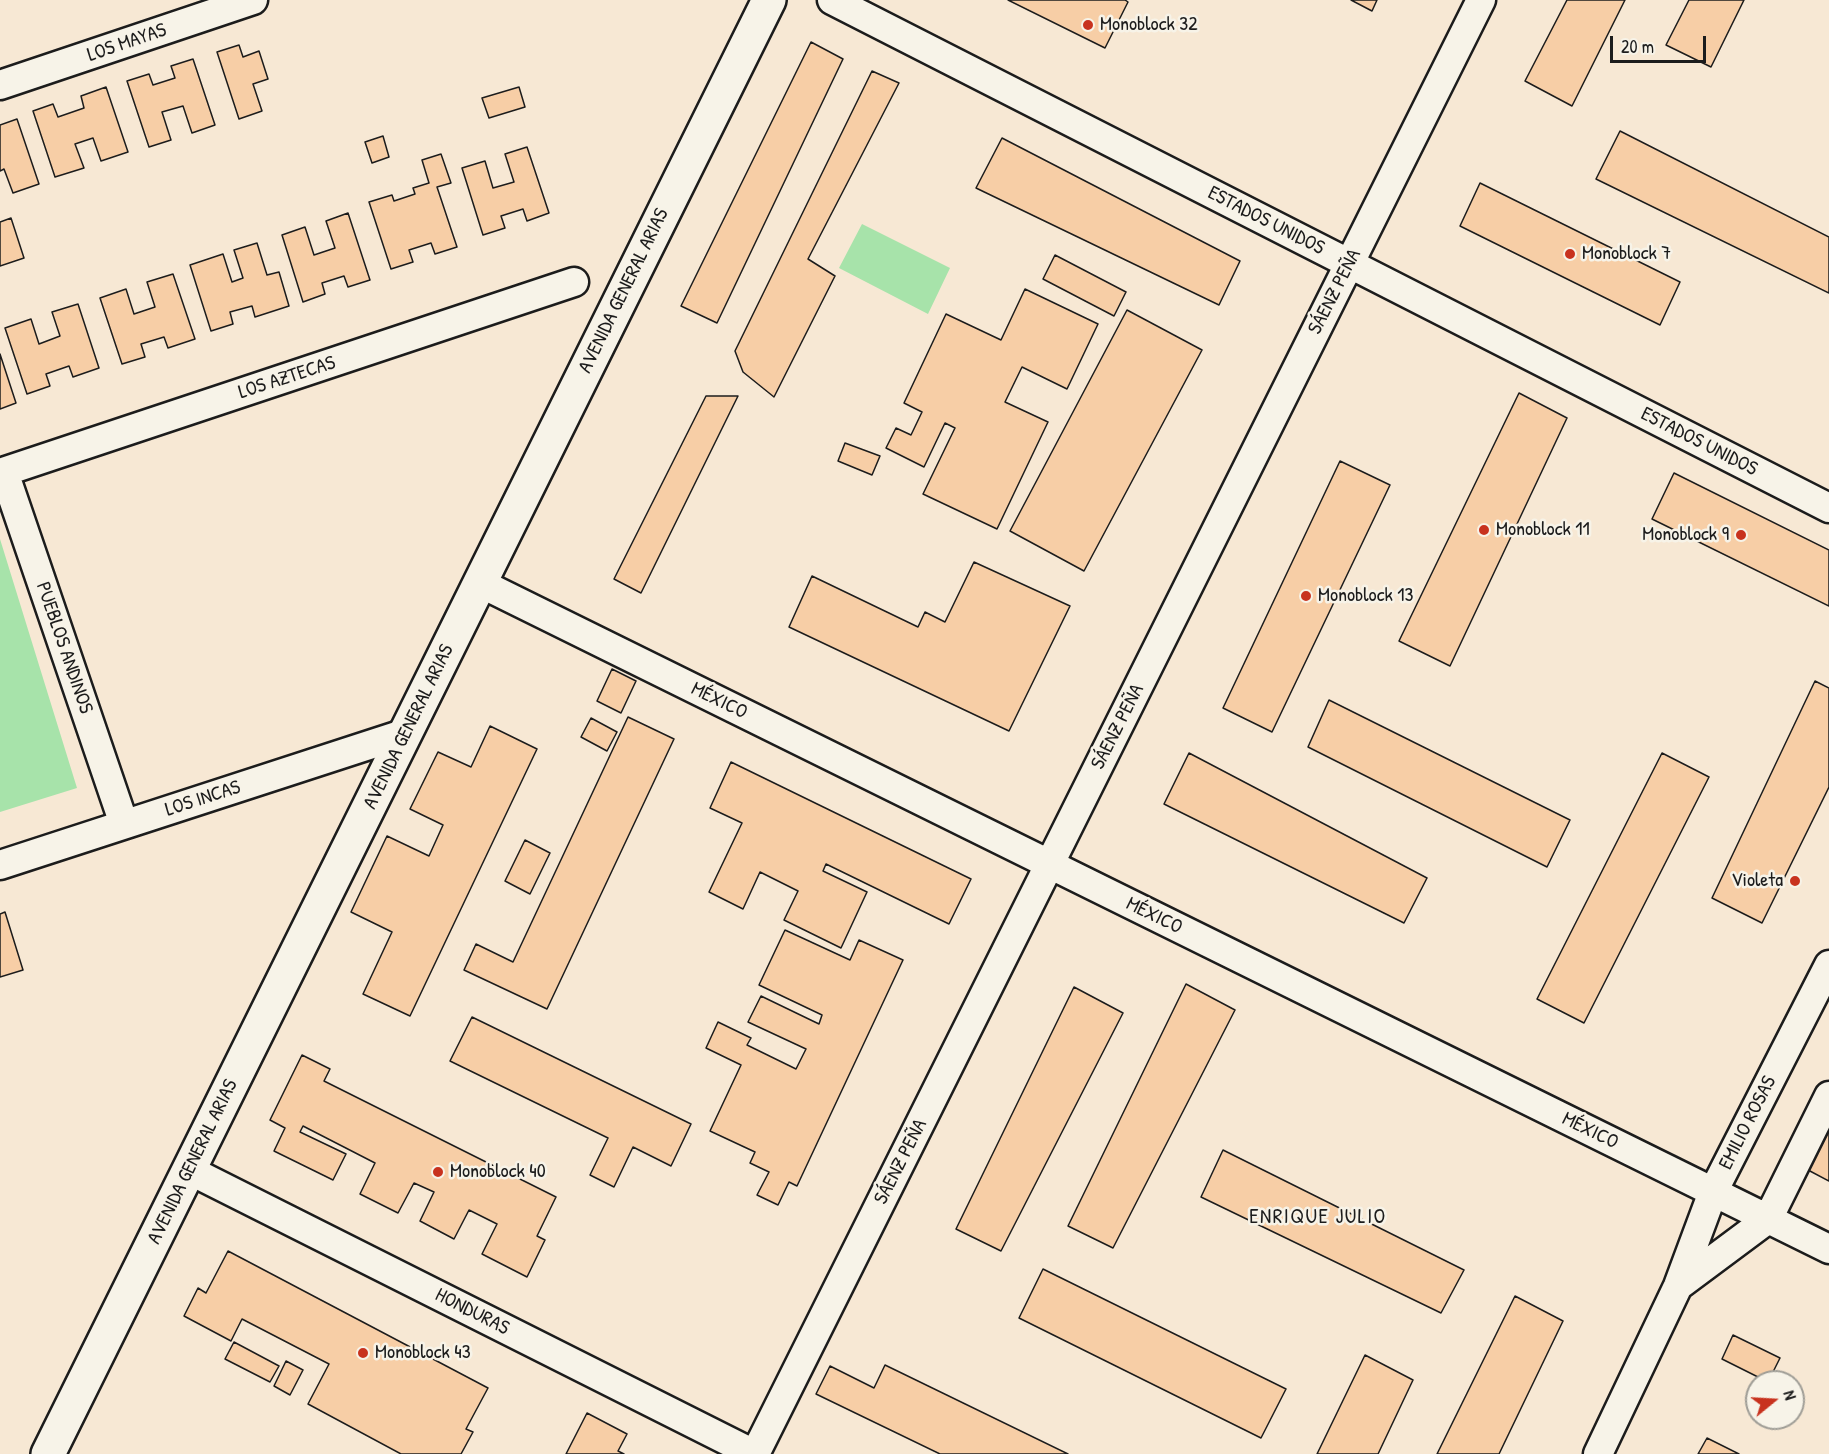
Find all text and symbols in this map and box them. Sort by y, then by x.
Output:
place label: Monoblock 32 [1100,13,1198,37]
street label: LOS MAYAS [84,18,170,68]
marker: Monoblock 32 [1081,18,1095,32]
scale bar [1613,24,1709,62]
text: 20 m [1621,34,1654,59]
street label: ESTADOS UNIDOS [1204,181,1328,261]
street label: AVENIDA GENERAL ARIAS [574,205,674,377]
place label: Monoblock 7 [1582,242,1671,266]
street label: SÁENZ PEÑA [1303,246,1367,338]
marker: Monoblock 7 [1563,247,1577,261]
street label: LOS AZTECAS [236,351,338,405]
street label: ESTADOS UNIDOS [1637,402,1761,482]
place label: Monoblock 11 [1496,518,1590,542]
marker: Monoblock 11 [1477,523,1491,537]
place label: Monoblock 9 [1642,523,1729,547]
marker: Monoblock 9 [1734,528,1748,542]
street label: PUEBLOS ANDINOS [30,579,98,717]
place label: Monoblock 13 [1318,584,1414,608]
marker: Monoblock 13 [1299,589,1313,603]
street label: AVENIDA GENERAL ARIAS [359,641,459,813]
street label: MÉXICO [687,677,751,725]
street label: SÁENZ PEÑA [1086,681,1150,773]
street label: LOS INCAS [162,776,244,822]
place label: Violeta [1731,869,1783,893]
marker: Violeta [1788,874,1802,888]
street label: MÉXICO [1122,892,1186,940]
street label: EMILIO ROSAS [1714,1072,1782,1174]
street label: AVENIDA GENERAL ARIAS [143,1076,243,1248]
street label: MÉXICO [1558,1107,1622,1155]
street label: SÁENZ PEÑA [869,1116,933,1208]
place label: Monoblock 40 [450,1160,546,1184]
marker: Monoblock 40 [431,1165,445,1179]
district label: ENRIQUE JULIO [1249,1204,1387,1230]
street label: HONDURAS [431,1283,513,1341]
place label: Monoblock 43 [375,1341,471,1365]
marker: Monoblock 43 [356,1346,370,1360]
north arrow [1745,1370,1805,1430]
text: N [1778,1388,1802,1402]

